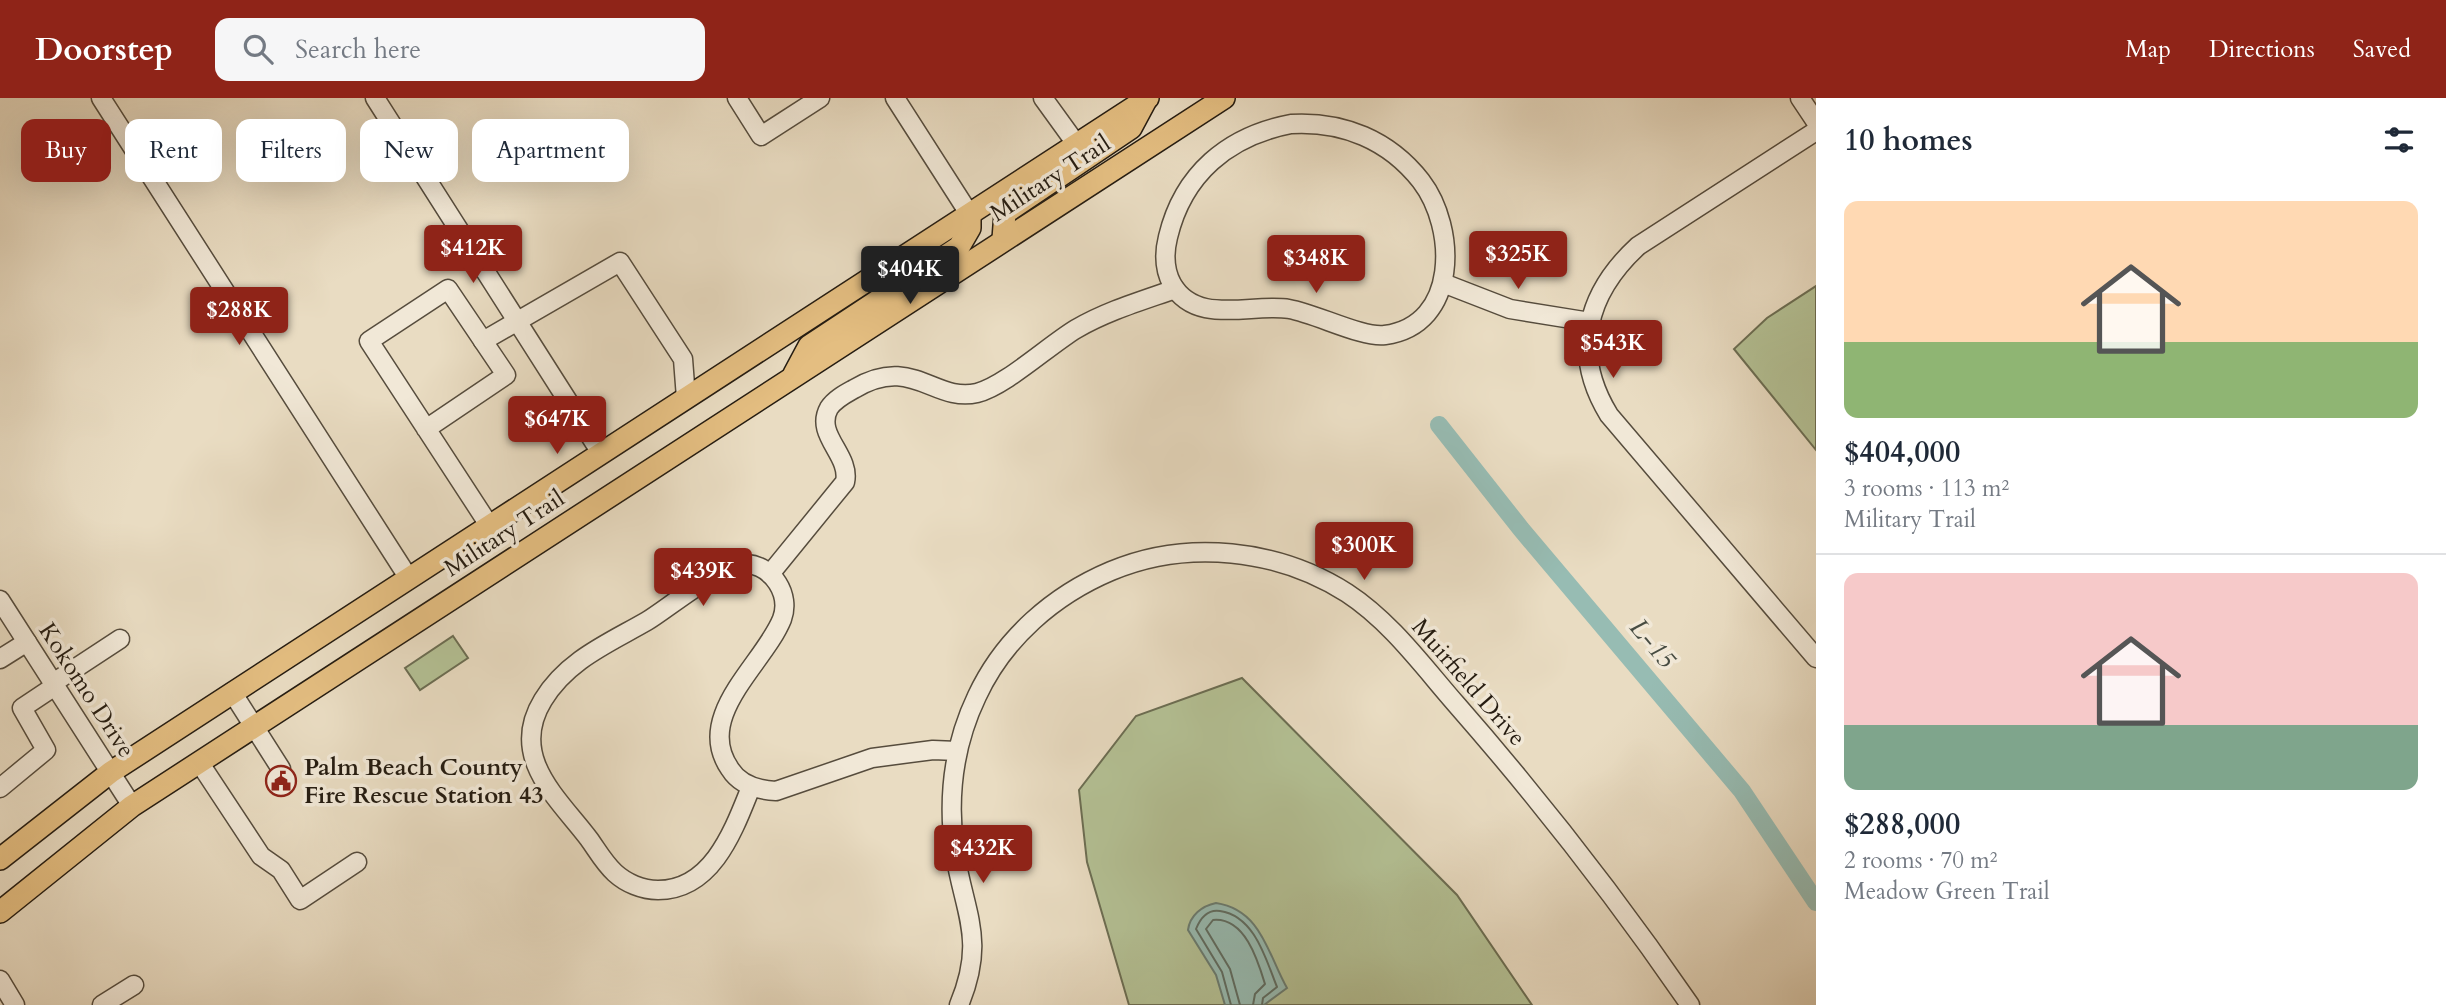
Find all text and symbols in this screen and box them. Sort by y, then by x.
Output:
search box [215,18,705,81]
text: Doorstep [35,27,173,72]
icon: search [239,30,277,68]
text: Search here [295,32,421,67]
text: Map [2125,33,2171,66]
text: Directions [2209,33,2315,66]
text: Saved [2353,33,2411,66]
chip: Buy [21,119,111,182]
chip: Rent [125,119,222,182]
chip: Filters [236,119,346,182]
chip: New [360,119,458,182]
chip: Apartment [472,119,629,182]
text: 10 homes [1844,120,1973,161]
icon: filters [2380,121,2418,159]
street label: Military Trail [984,127,1117,230]
pin: $412K [424,226,522,285]
text: $412K [440,232,506,263]
pin: $325K [1469,232,1567,291]
pin: $348K [1267,236,1365,295]
text: $325K [1485,238,1551,269]
text: $348K [1283,242,1349,273]
pin: $404K [861,246,959,306]
icon: home [2068,246,2194,372]
text: $404K [877,253,943,284]
pin: $288K [190,288,288,347]
text: $288K [206,294,272,325]
pin: $543K [1564,320,1662,380]
text: $543K [1580,327,1646,358]
pin: $647K [508,396,606,456]
text: $647K [524,403,590,434]
text: $404,000 [1844,432,1960,473]
text: 3 rooms · 113 m² [1844,473,2009,504]
street label: Military Trail [438,482,571,585]
text: Military Trail [1844,504,1976,535]
pin: $300K [1315,522,1413,582]
text: $300K [1331,529,1397,560]
pin: $439K [654,548,752,608]
text: $439K [670,555,736,586]
street label: Muirfield Drive [1404,611,1533,753]
water label: L-15 [1622,611,1684,676]
street label: Kokomo Drive [31,617,142,764]
icon: home [2068,618,2194,744]
place label: Palm Beach County Fire Rescue Station 43 [304,751,544,812]
public building icon: Palm Beach County Fire Rescue Station 43 [264,764,298,798]
text: $288,000 [1844,804,1960,845]
pin: $432K [934,826,1032,885]
text: $432K [950,832,1016,863]
text: 2 rooms · 70 m² [1844,845,1997,876]
text: Meadow Green Trail [1844,876,2050,907]

